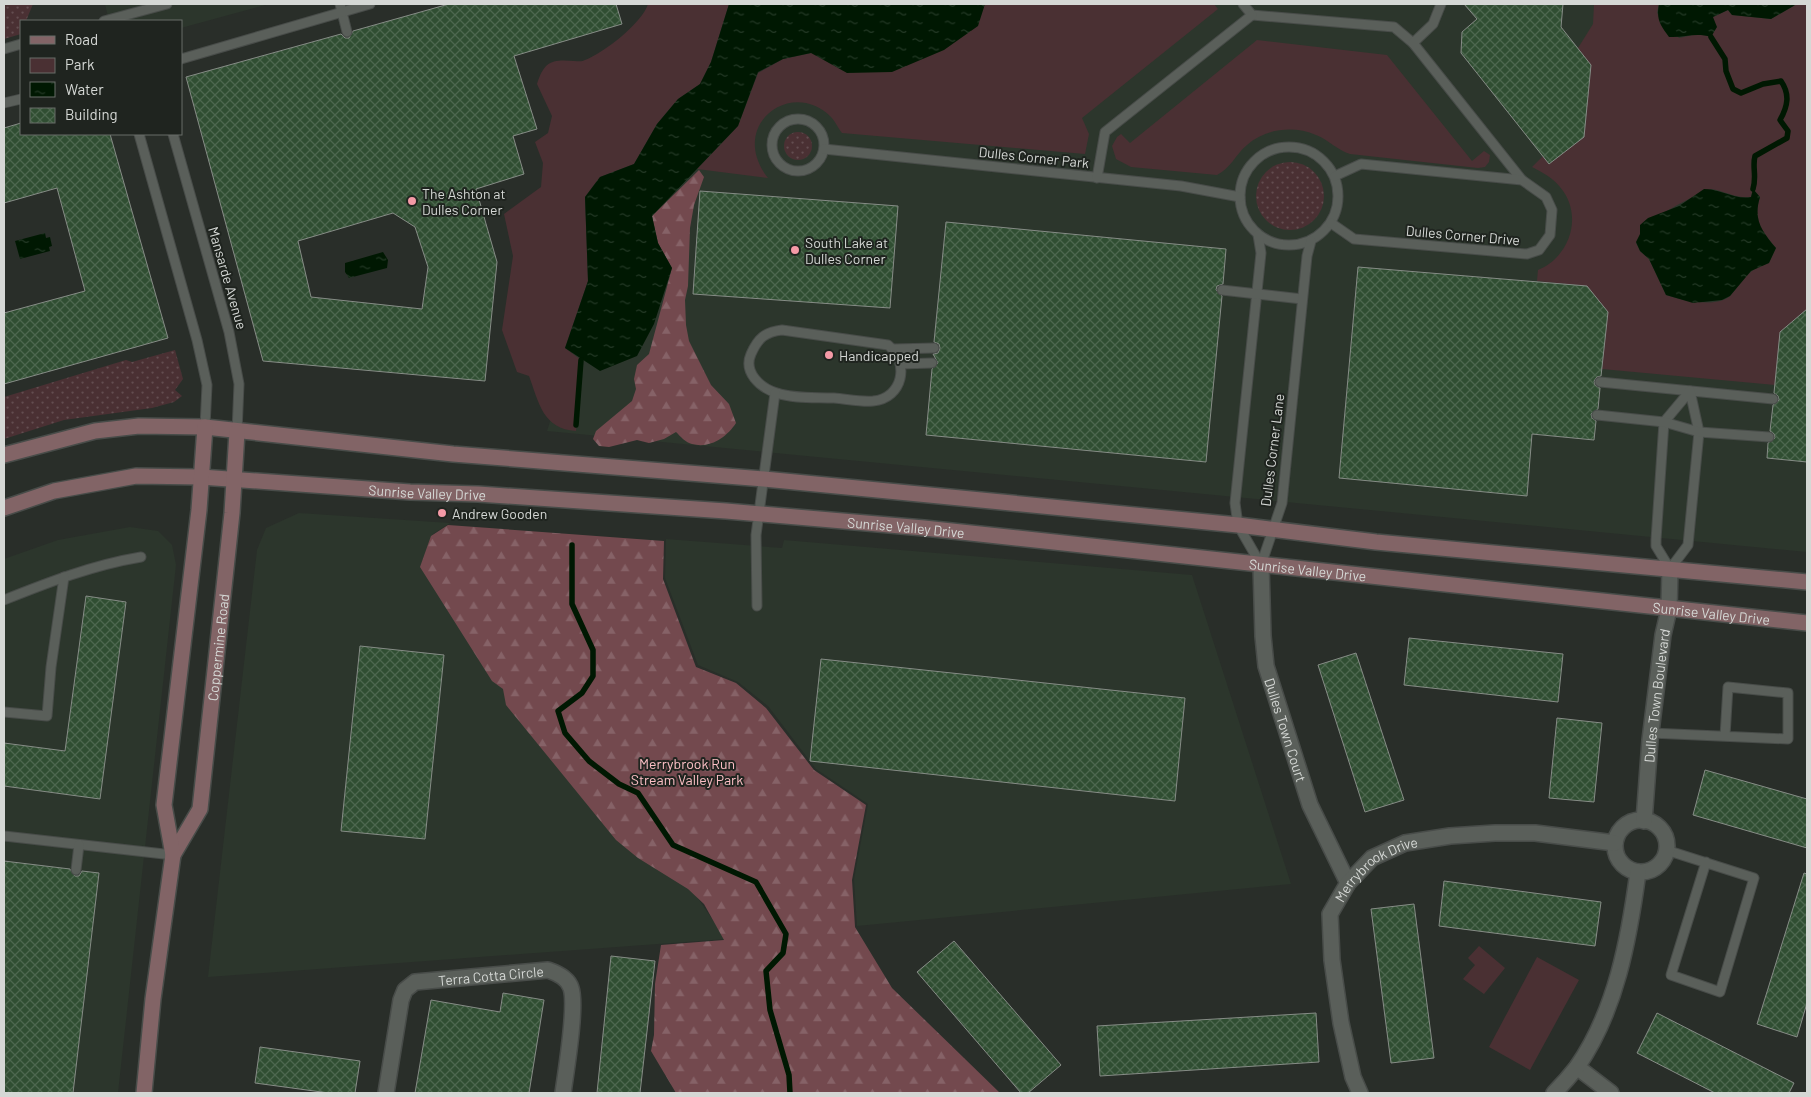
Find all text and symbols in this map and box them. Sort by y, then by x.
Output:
legend [20,20,182,135]
text: Road [65,30,98,48]
text: Park [65,55,95,73]
text: Water [65,80,104,98]
text: Building [65,105,118,123]
street label: Dulles Corner Park [978,143,1090,171]
place label: The Ashton at Dulles Corner [422,185,506,218]
marker: The Ashton at Dulles Corner [406,195,418,207]
street label: Dulles Corner Drive [1405,222,1521,248]
street label: Mansarde Avenue [205,225,251,331]
place label: South Lake at Dulles Corner [805,234,888,267]
marker: South Lake at Dulles Corner [789,244,801,256]
place label: Handicapped [839,347,919,364]
marker: Handicapped [823,349,835,361]
street label: Dulles Corner Lane [1257,393,1287,507]
street label: Sunrise Valley Drive [368,481,487,503]
place label: Andrew Gooden [452,505,547,522]
marker: Andrew Gooden [436,507,448,519]
street label: Sunrise Valley Drive [847,513,966,541]
street label: Sunrise Valley Drive [1248,555,1367,584]
street label: Coppermine Road [203,593,232,702]
street label: Sunrise Valley Drive [1652,598,1771,627]
street label: Dulles Town Boulevard [1640,627,1673,763]
street label: Dulles Town Court [1262,676,1311,784]
park label: Merrybrook Run Stream Valley Park [631,755,743,788]
street label: Merrybrook Drive [1331,833,1419,905]
street label: Terra Cotta Circle [437,962,544,988]

